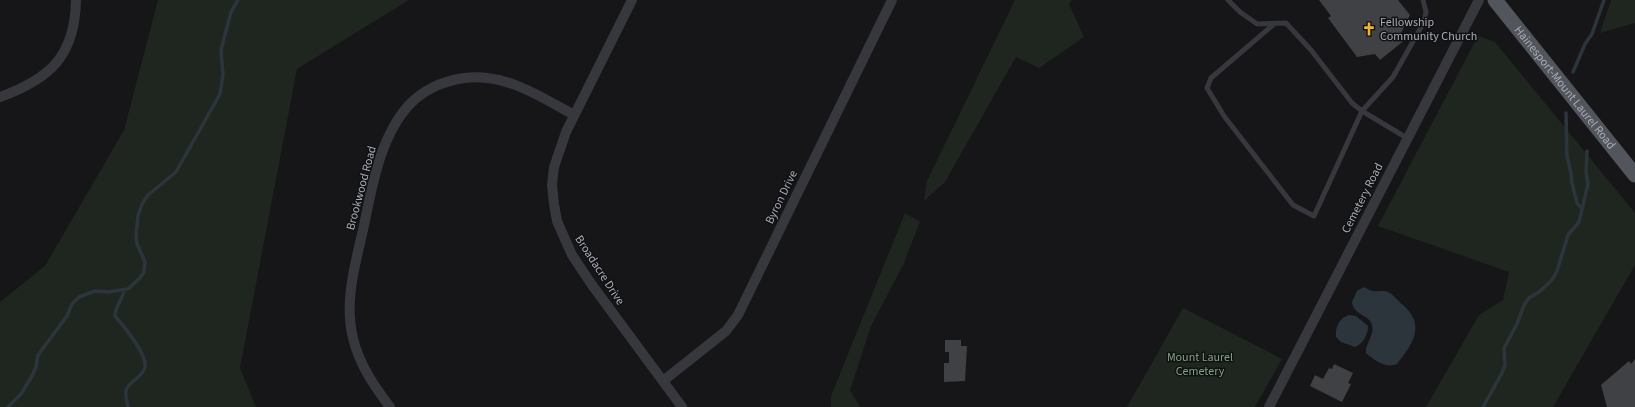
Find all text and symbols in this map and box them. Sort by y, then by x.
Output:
place label: Fellowship Community Church [1380,14,1477,45]
church icon: Fellowship Community Church [1361,21,1377,37]
street label: Hainesport-Mount Laurel Road [1510,22,1619,153]
street label: Brookwood Road [342,144,381,232]
street label: Cemetery Road [1337,160,1387,236]
street label: Byron Drive [761,167,802,227]
street label: Broadacre Drive [571,232,629,309]
park label: Mount Laurel Cemetery [1167,349,1233,380]

